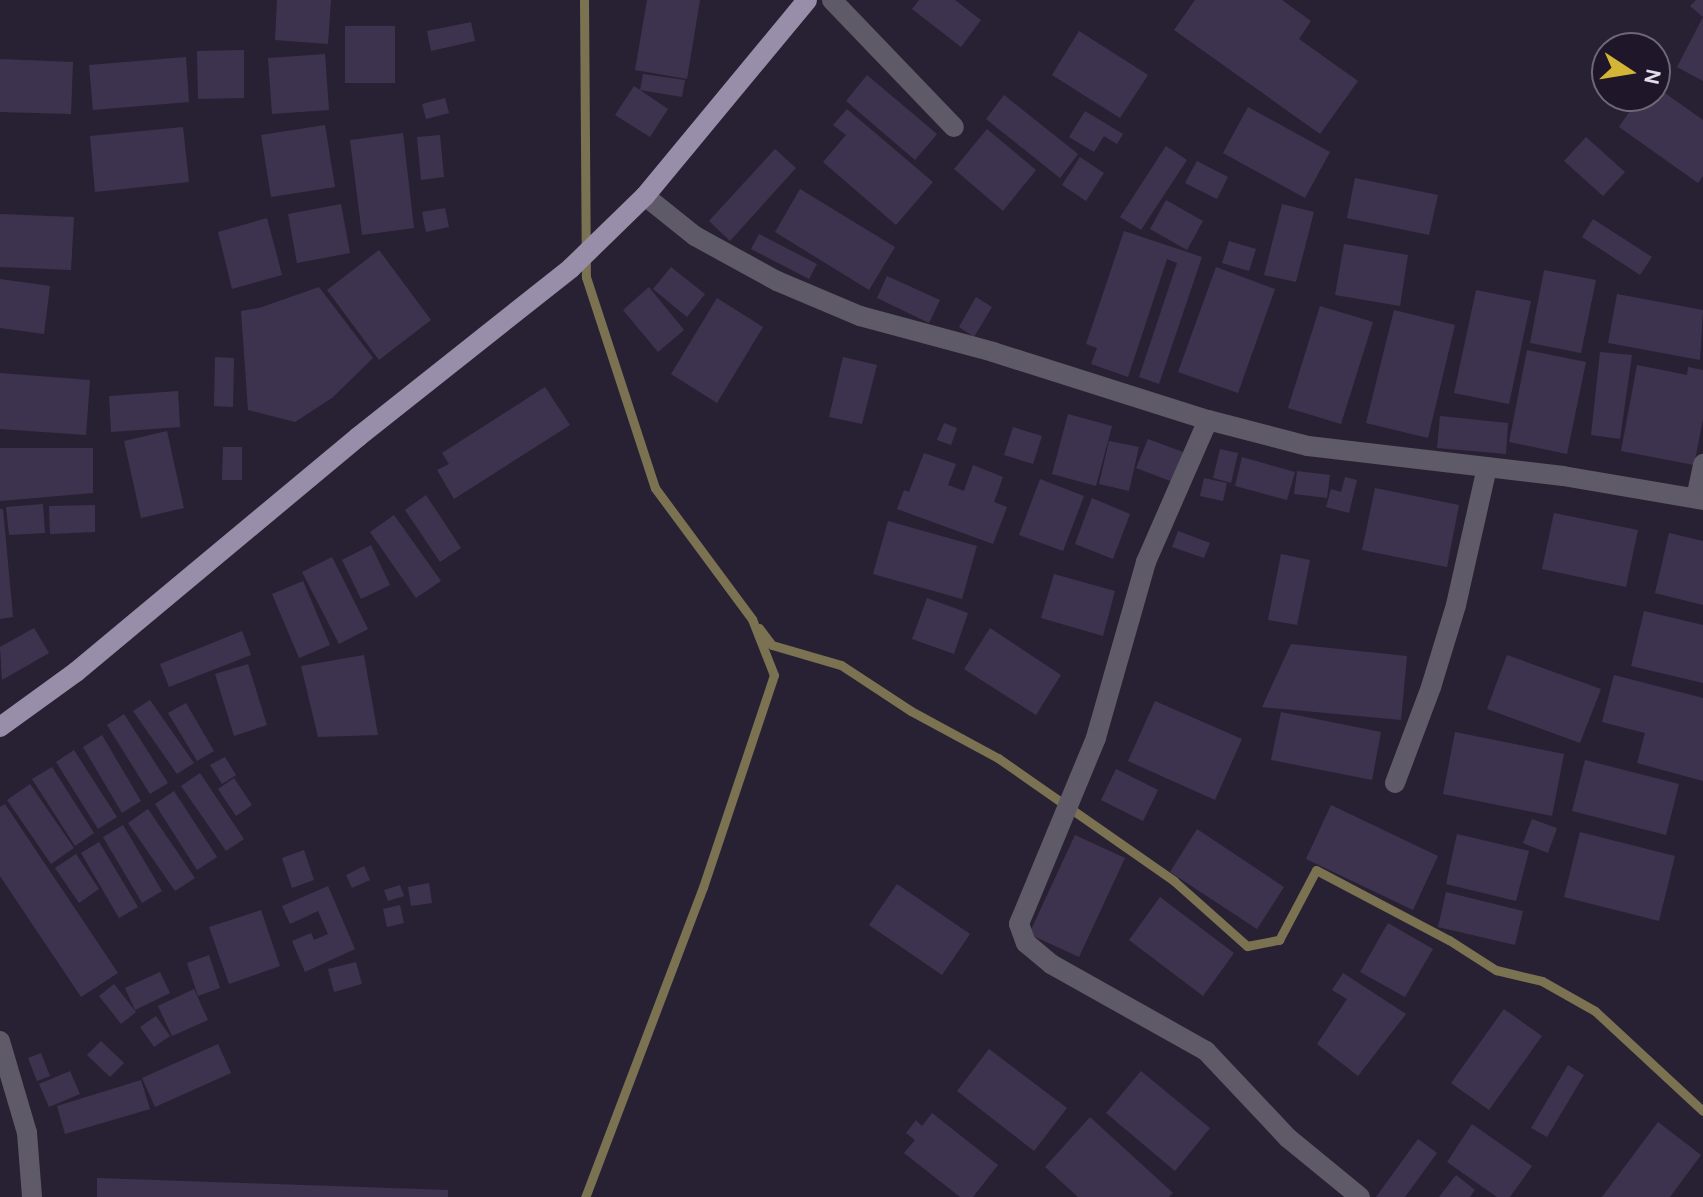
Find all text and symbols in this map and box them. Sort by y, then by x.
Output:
north arrow [1591,32,1671,112]
text: N [1638,66,1667,87]

